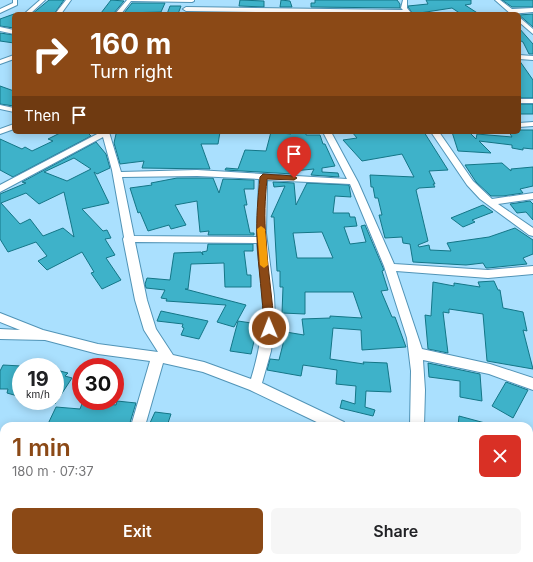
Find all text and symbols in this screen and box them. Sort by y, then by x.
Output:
text: 160 m [90,27,171,61]
icon: right [24,28,76,80]
text: Turn right [90,61,173,82]
icon: arrive [68,104,90,126]
text: Then [24,106,60,125]
pin [277,137,311,178]
icon: arrive [283,143,305,165]
position arrow [248,307,290,349]
speed limit sign: 30 [72,358,124,410]
text: 19 [27,367,49,391]
text: km/h [26,388,50,400]
text: 1 min [12,433,71,462]
button: close [479,435,521,477]
text: 180 m · 07:37 [12,463,94,479]
button: Exit [12,508,263,554]
button: Share [271,508,521,554]

